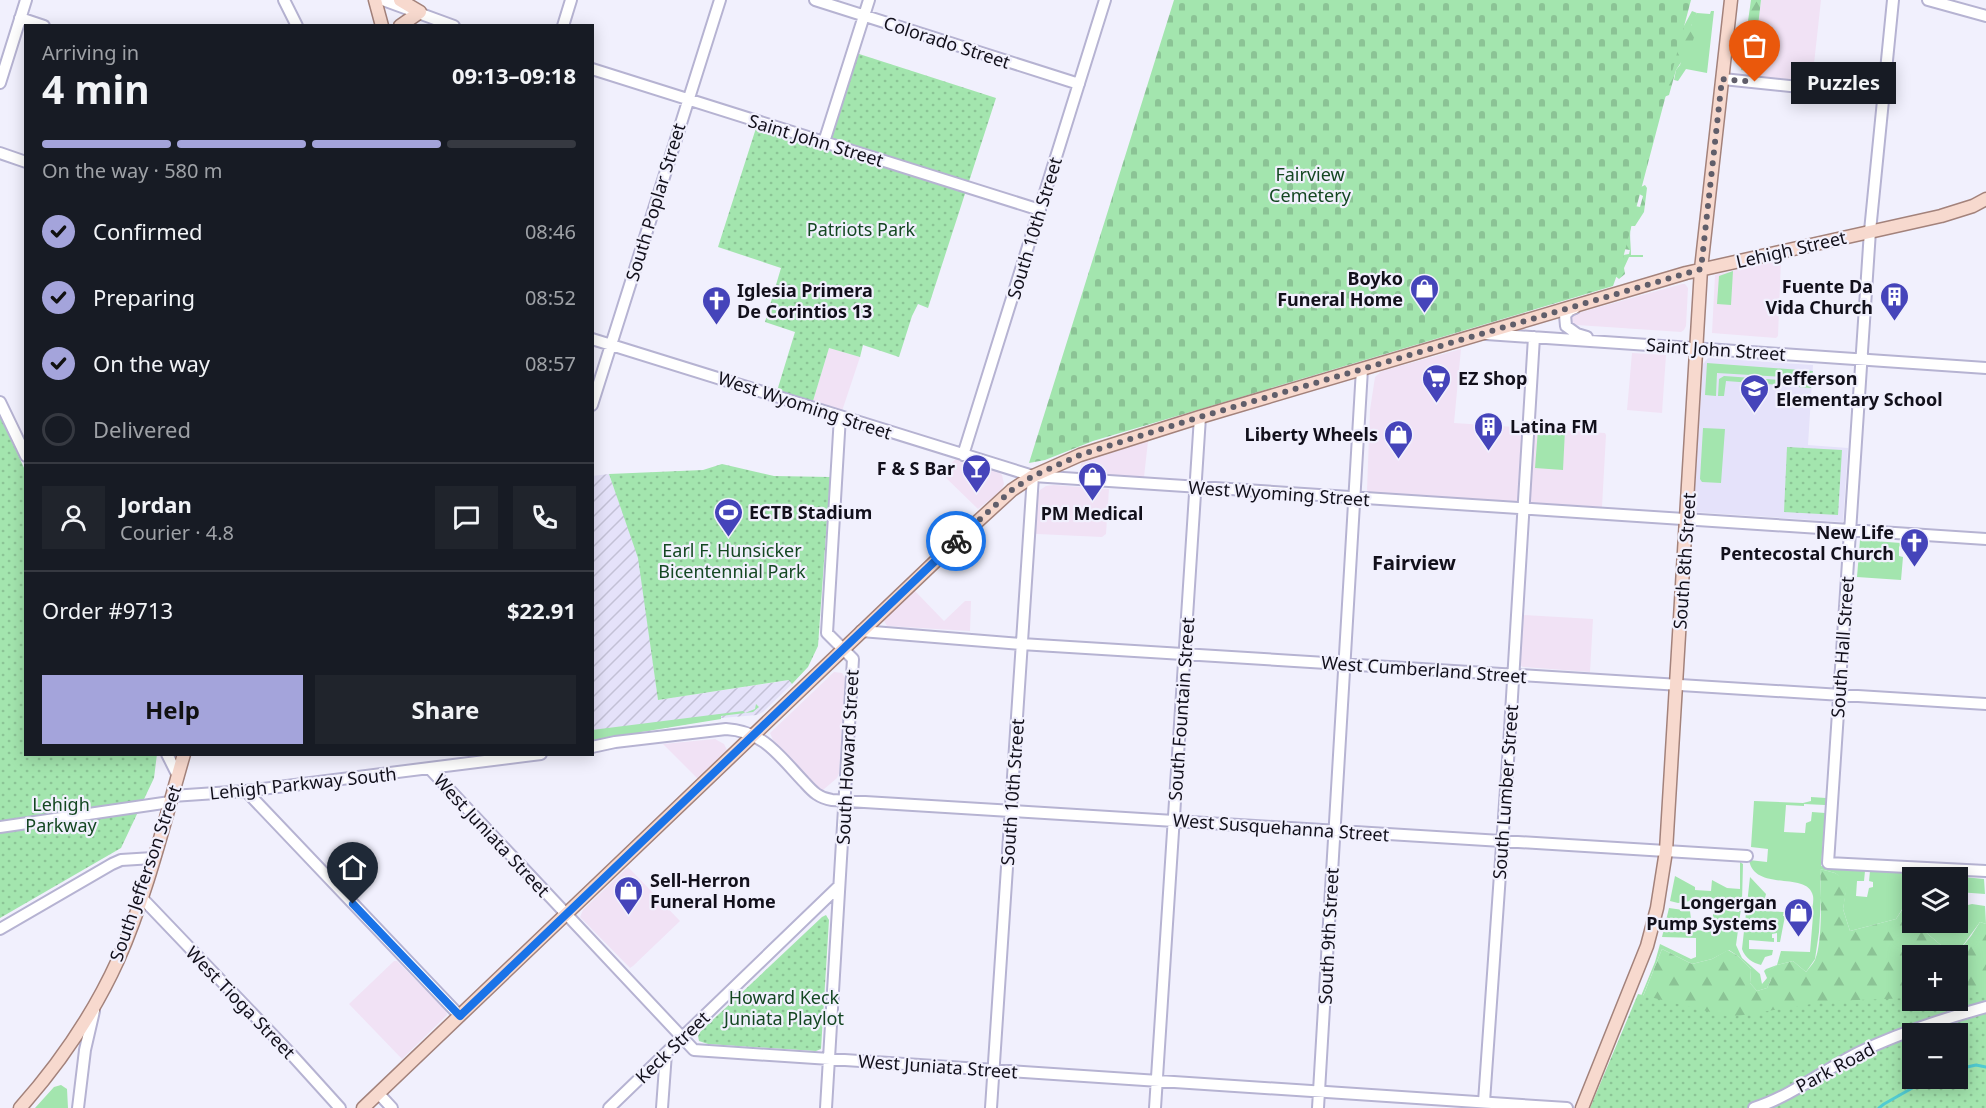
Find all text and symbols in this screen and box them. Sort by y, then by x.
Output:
street label: Colorado Street [881,10,1014,74]
pin [1729,20,1780,82]
icon: bag [1738,29,1771,62]
text: Arriving in [42,39,139,66]
text: 09:13–09:18 [452,60,576,90]
callout: Puzzles [1791,61,1896,103]
text: 4 min [42,62,149,115]
text: Puzzles [1807,69,1880,96]
street label: Saint John Street [746,108,887,172]
street label: South Poplar Street [620,120,691,284]
street label: South 10th Street [1001,154,1067,302]
text: On the way · 580 m [42,157,222,184]
park label: Fairview Cemetery [1269,162,1352,207]
icon: check [42,215,75,248]
text: Confirmed [93,216,203,246]
park label: Patriots Park [807,217,916,241]
text: 08:46 [525,218,576,245]
street label: Lehigh Street [1733,225,1849,273]
place label: Boyko Funeral Home [1277,266,1403,311]
shop icon: Boyko Funeral Home [1408,272,1440,314]
place label: Fuente Da Vida Church [1765,274,1873,319]
place label: Iglesia Primera De Corintios 13 [737,278,873,323]
building icon: Fuente Da Vida Church [1878,280,1910,322]
icon: check [42,281,75,314]
text: Preparing [93,282,195,312]
text: 08:52 [525,284,576,311]
church icon: Iglesia Primera De Corintios 13 [700,284,732,326]
street label: Saint John Street [1645,332,1787,366]
icon: check [42,347,75,380]
text: On the way [93,348,210,378]
text: 08:57 [525,350,576,377]
supermarket icon: EZ Shop [1421,362,1453,404]
street label: West Wyoming Street [715,366,896,445]
place label: EZ Shop [1458,366,1527,390]
place label: Jefferson Elementary School [1774,366,1943,411]
school or university icon: Jefferson Elementary School [1739,372,1771,414]
building icon: Latina FM [1473,410,1505,452]
text: Delivered [93,414,191,444]
place label: Latina FM [1510,414,1598,438]
shop icon: Liberty Wheels [1383,418,1415,460]
place label: Liberty Wheels [1245,422,1378,446]
bar icon: F & S Bar [960,452,992,494]
place label: F & S Bar [877,456,955,480]
shop icon: PM Medical [1076,460,1108,502]
street label: West Wyoming Street [1188,475,1371,511]
button: person [42,486,105,549]
button: chat [435,486,498,549]
button: phone [513,486,576,549]
text: Jordan [120,489,192,519]
street label: South 8th Street [1667,491,1701,630]
sports icon: ECTB Stadium [712,496,744,538]
place label: ECTB Stadium [749,500,872,524]
place label: PM Medical [1041,501,1143,525]
courier [926,511,986,571]
text: Courier · 4.8 [120,519,234,546]
place label: New Life Pentecostal Church [1720,520,1894,565]
icon: bike [940,525,973,558]
church icon: New Life Pentecostal Church [1899,526,1931,568]
park label: Earl F. Hunsicker Bicentennial Park [658,538,806,583]
district label: Fairview [1372,549,1456,576]
street label: South Hall Street [1825,575,1859,719]
text: Order #9713 [42,595,173,625]
text: $22.91 [507,595,576,625]
street label: South Fountain Street [1163,616,1199,802]
street label: West Cumberland Street [1320,650,1528,688]
street label: South Howard Street [830,668,864,845]
button: Help [42,675,303,744]
button: Share [315,675,576,744]
street label: South Lumber Street [1487,703,1523,880]
street label: South 10th Street [995,717,1029,866]
street label: Lehigh Parkway South [208,761,398,805]
street label: West Juniata Street [429,768,556,902]
street label: South Jefferson Street [104,781,187,964]
park label: Lehigh Parkway [25,792,98,837]
street label: West Susquehanna Street [1172,807,1390,847]
pin [327,842,378,904]
icon: home [336,851,369,884]
street label: South 9th Street [1312,866,1344,1005]
map controls [1902,867,1968,1089]
button: layers [1902,867,1968,933]
place label: Sell-Herron Funeral Home [650,868,776,913]
shop icon: Sell-Herron Funeral Home [613,874,645,916]
place label: Longergan Pump Systems [1646,890,1777,935]
shop icon: Longergan Pump Systems [1782,896,1814,938]
street label: West Tioga Street [181,940,301,1064]
button: + [1902,945,1968,1011]
park label: Howard Keck Juniata Playlot [722,985,845,1030]
street label: Keck Street [630,1005,715,1088]
button: − [1902,1023,1968,1089]
street label: Park Road [1791,1036,1879,1098]
street label: West Juniata Street [857,1048,1019,1084]

